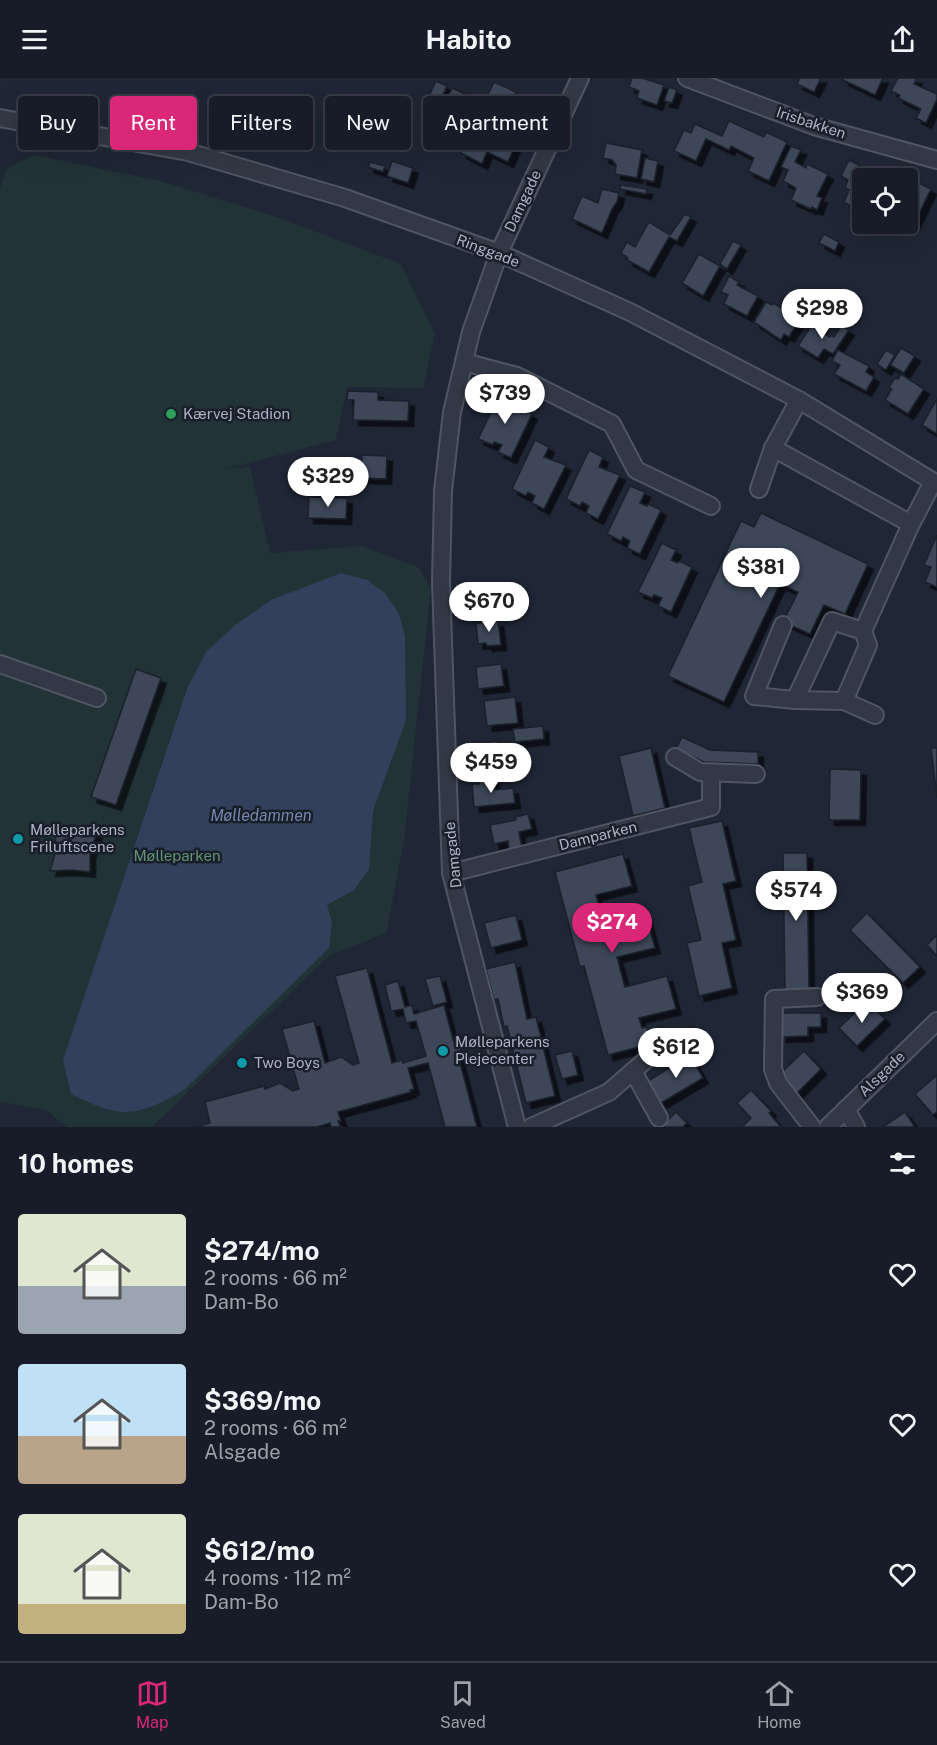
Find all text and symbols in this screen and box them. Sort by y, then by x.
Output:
icon: menu [18,23,51,56]
text: Habito [425,23,512,55]
icon: share [886,23,919,56]
chip: Buy [18,96,98,150]
chip: Rent [110,96,197,150]
chip: Filters [209,96,313,150]
chip: New [325,96,411,150]
chip: Apartment [423,96,570,150]
street label: Irisbakken [774,103,848,142]
street label: Damgade [501,167,544,235]
map controls [852,168,918,234]
button: locate [852,168,918,234]
street label: Ringgade [454,231,522,270]
pin: $298 [786,289,858,340]
text: $298 [796,296,848,320]
pin: $739 [469,374,541,425]
text: $739 [479,381,531,405]
place label: Kærvej Stadion [183,405,290,422]
marker: Kærvej Stadion [164,407,178,421]
pin: $329 [292,457,364,508]
text: $329 [302,464,354,488]
pin: $381 [725,548,797,599]
text: $381 [737,555,785,579]
pin: $670 [453,582,525,633]
text: $670 [463,589,515,613]
pin: $459 [455,743,527,794]
text: $459 [464,750,518,774]
water label: Mølledammen [210,806,312,825]
street label: Damparken [557,818,639,853]
place label: Mølleparkens Friluftscene [30,821,125,855]
street label: Damgade [441,821,464,889]
marker: Mølleparkens Friluftscene [11,832,25,846]
park label: Mølleparken [133,847,221,864]
pin: $574 [760,871,832,922]
text: $574 [770,878,822,902]
pin: $274 [576,903,648,954]
text: $274 [586,910,638,934]
pin: $369 [826,973,898,1024]
text: $369 [835,980,889,1004]
pin: $612 [640,1028,712,1079]
place label: Mølleparkens Plejecenter [455,1033,550,1067]
text: $612 [652,1035,700,1059]
marker: Mølleparkens Plejecenter [436,1044,450,1058]
street label: Alsgade [855,1048,908,1100]
place label: Two Boys [254,1054,320,1071]
marker: Two Boys [235,1056,249,1070]
icon: filters [886,1147,919,1180]
text: 10 homes [18,1148,134,1179]
text: $274/mo [204,1235,319,1266]
icon: home [66,1238,138,1310]
icon: heart [886,1258,919,1291]
text: 2 rooms · 66 m² [204,1266,347,1290]
text: Dam-Bo [204,1290,279,1314]
text: $369/mo [204,1385,321,1416]
icon: home [66,1388,138,1460]
icon: heart [886,1408,919,1441]
text: 2 rooms · 66 m² [204,1416,347,1440]
text: Alsgade [204,1440,281,1464]
text: $612/mo [204,1535,315,1566]
icon: home [66,1538,138,1610]
icon: heart [886,1558,919,1591]
text: 4 rooms · 112 m² [204,1566,351,1590]
text: Dam-Bo [204,1590,279,1614]
tab: Map [136,1677,169,1732]
tab: Saved [440,1677,486,1732]
tab: Home [757,1677,801,1732]

